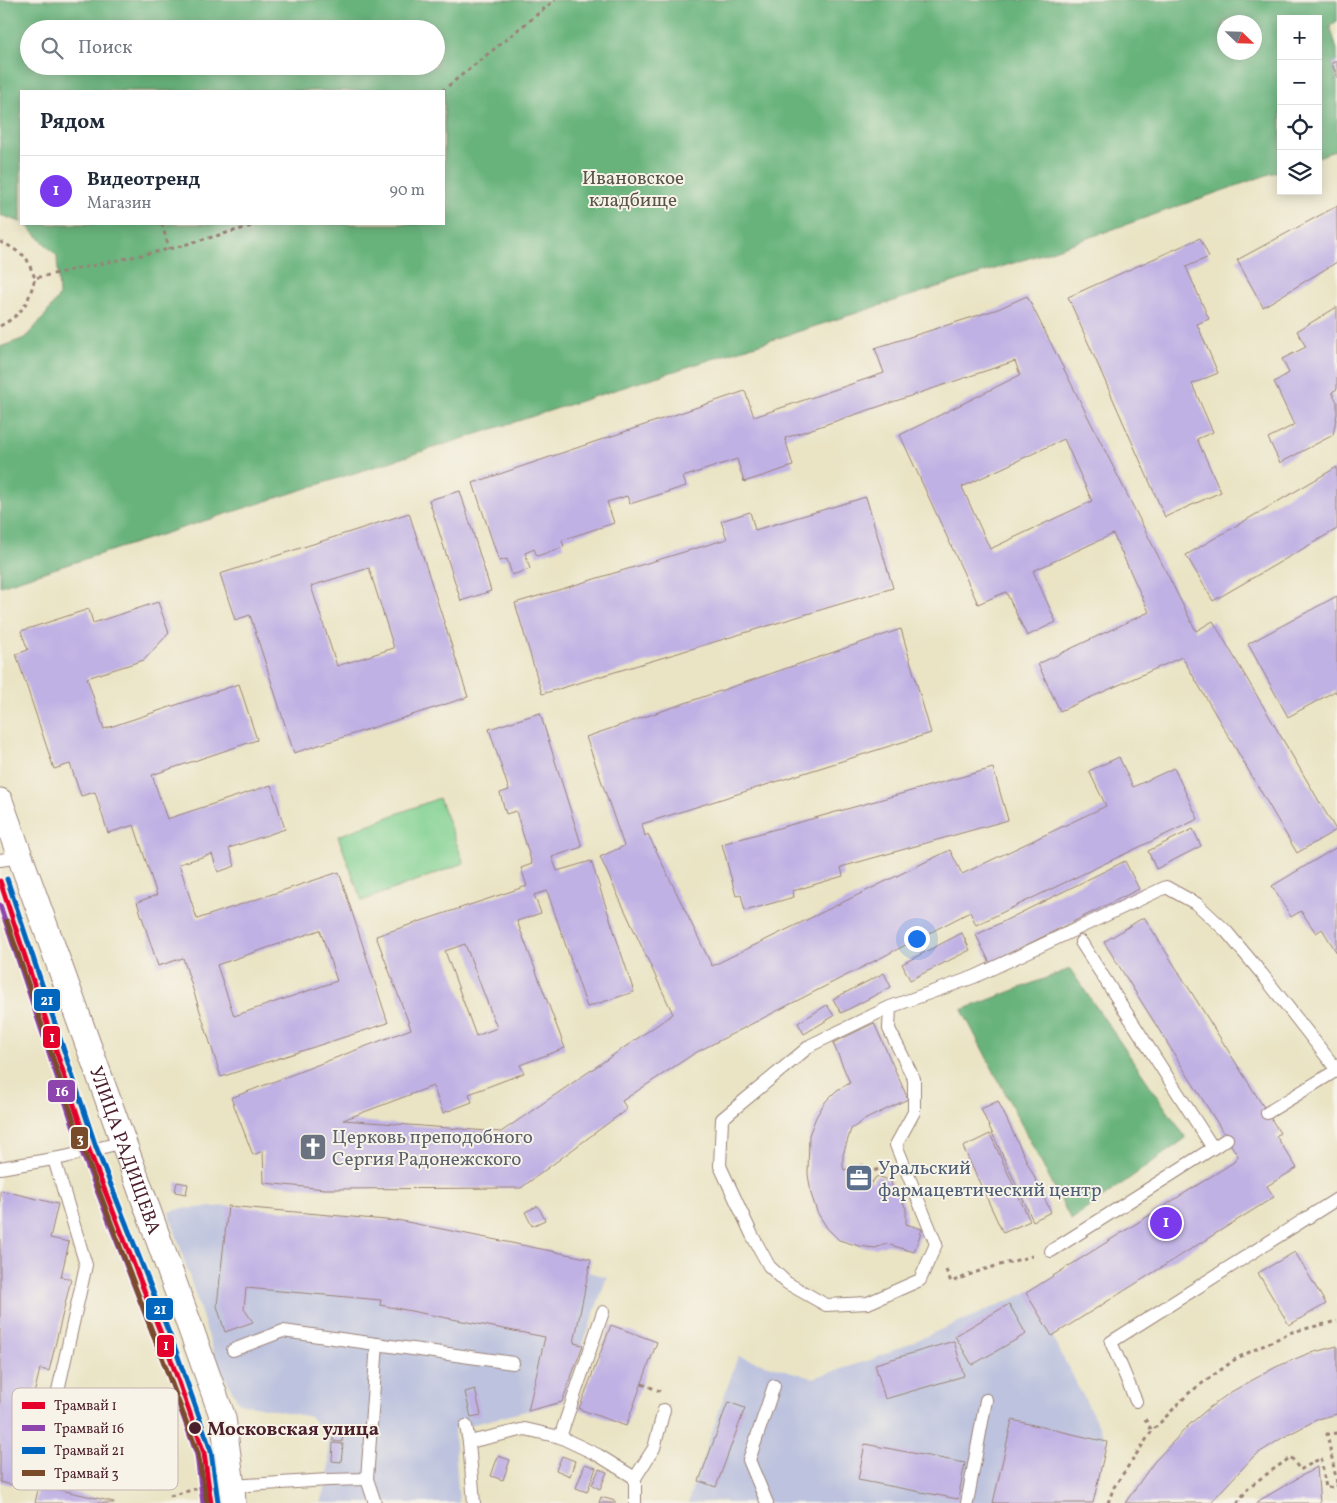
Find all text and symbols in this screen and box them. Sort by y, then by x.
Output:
north arrow [1217,15,1262,60]
map controls [1277,15,1322,195]
button: + [1277,15,1322,60]
search box [20,20,445,75]
icon: search [38,34,66,62]
text: Поиск [78,35,132,61]
button: − [1277,60,1322,105]
button: locate [1277,105,1322,150]
text: Рядом [40,108,105,137]
button: layers [1277,150,1322,195]
park label: Ивановское кладбище [582,166,684,214]
text: Видеотренд [87,167,200,193]
text: 1 [53,180,59,202]
text: 90 m [389,180,425,202]
text: Магазин [87,193,151,215]
your location [904,926,930,952]
line badge: 21 [33,988,61,1012]
text: 21 [41,992,53,1011]
line badge: 1 [42,1025,61,1049]
text: 1 [49,1029,55,1048]
street label: УЛИЦА РАДИЩЕВА [82,1063,167,1238]
line badge: 16 [47,1079,76,1103]
text: 16 [55,1083,69,1102]
place label: Церковь преподобного Сергия Радонежского [332,1125,533,1173]
line badge: 3 [70,1126,89,1150]
text: 3 [76,1130,84,1149]
church icon: Церковь преподобного Сергия Радонежского [298,1132,328,1162]
place label: Уральский фармацевтический центр [878,1156,1102,1204]
office icon: Уральский фармацевтический центр [844,1163,874,1193]
pin: 1 [1150,1204,1182,1242]
line badge: 21 [145,1297,174,1321]
text: 21 [154,1301,166,1320]
line badge: 1 [156,1334,175,1358]
text: 1 [163,1337,169,1356]
legend [12,1388,178,1490]
text: Трамвай 1 [54,1397,117,1416]
place label: Московская улица [207,1417,379,1443]
text: Трамвай 16 [54,1420,124,1439]
marker: Московская улица [187,1420,203,1436]
text: Трамвай 21 [54,1442,125,1461]
text: Трамвай 3 [54,1465,119,1484]

